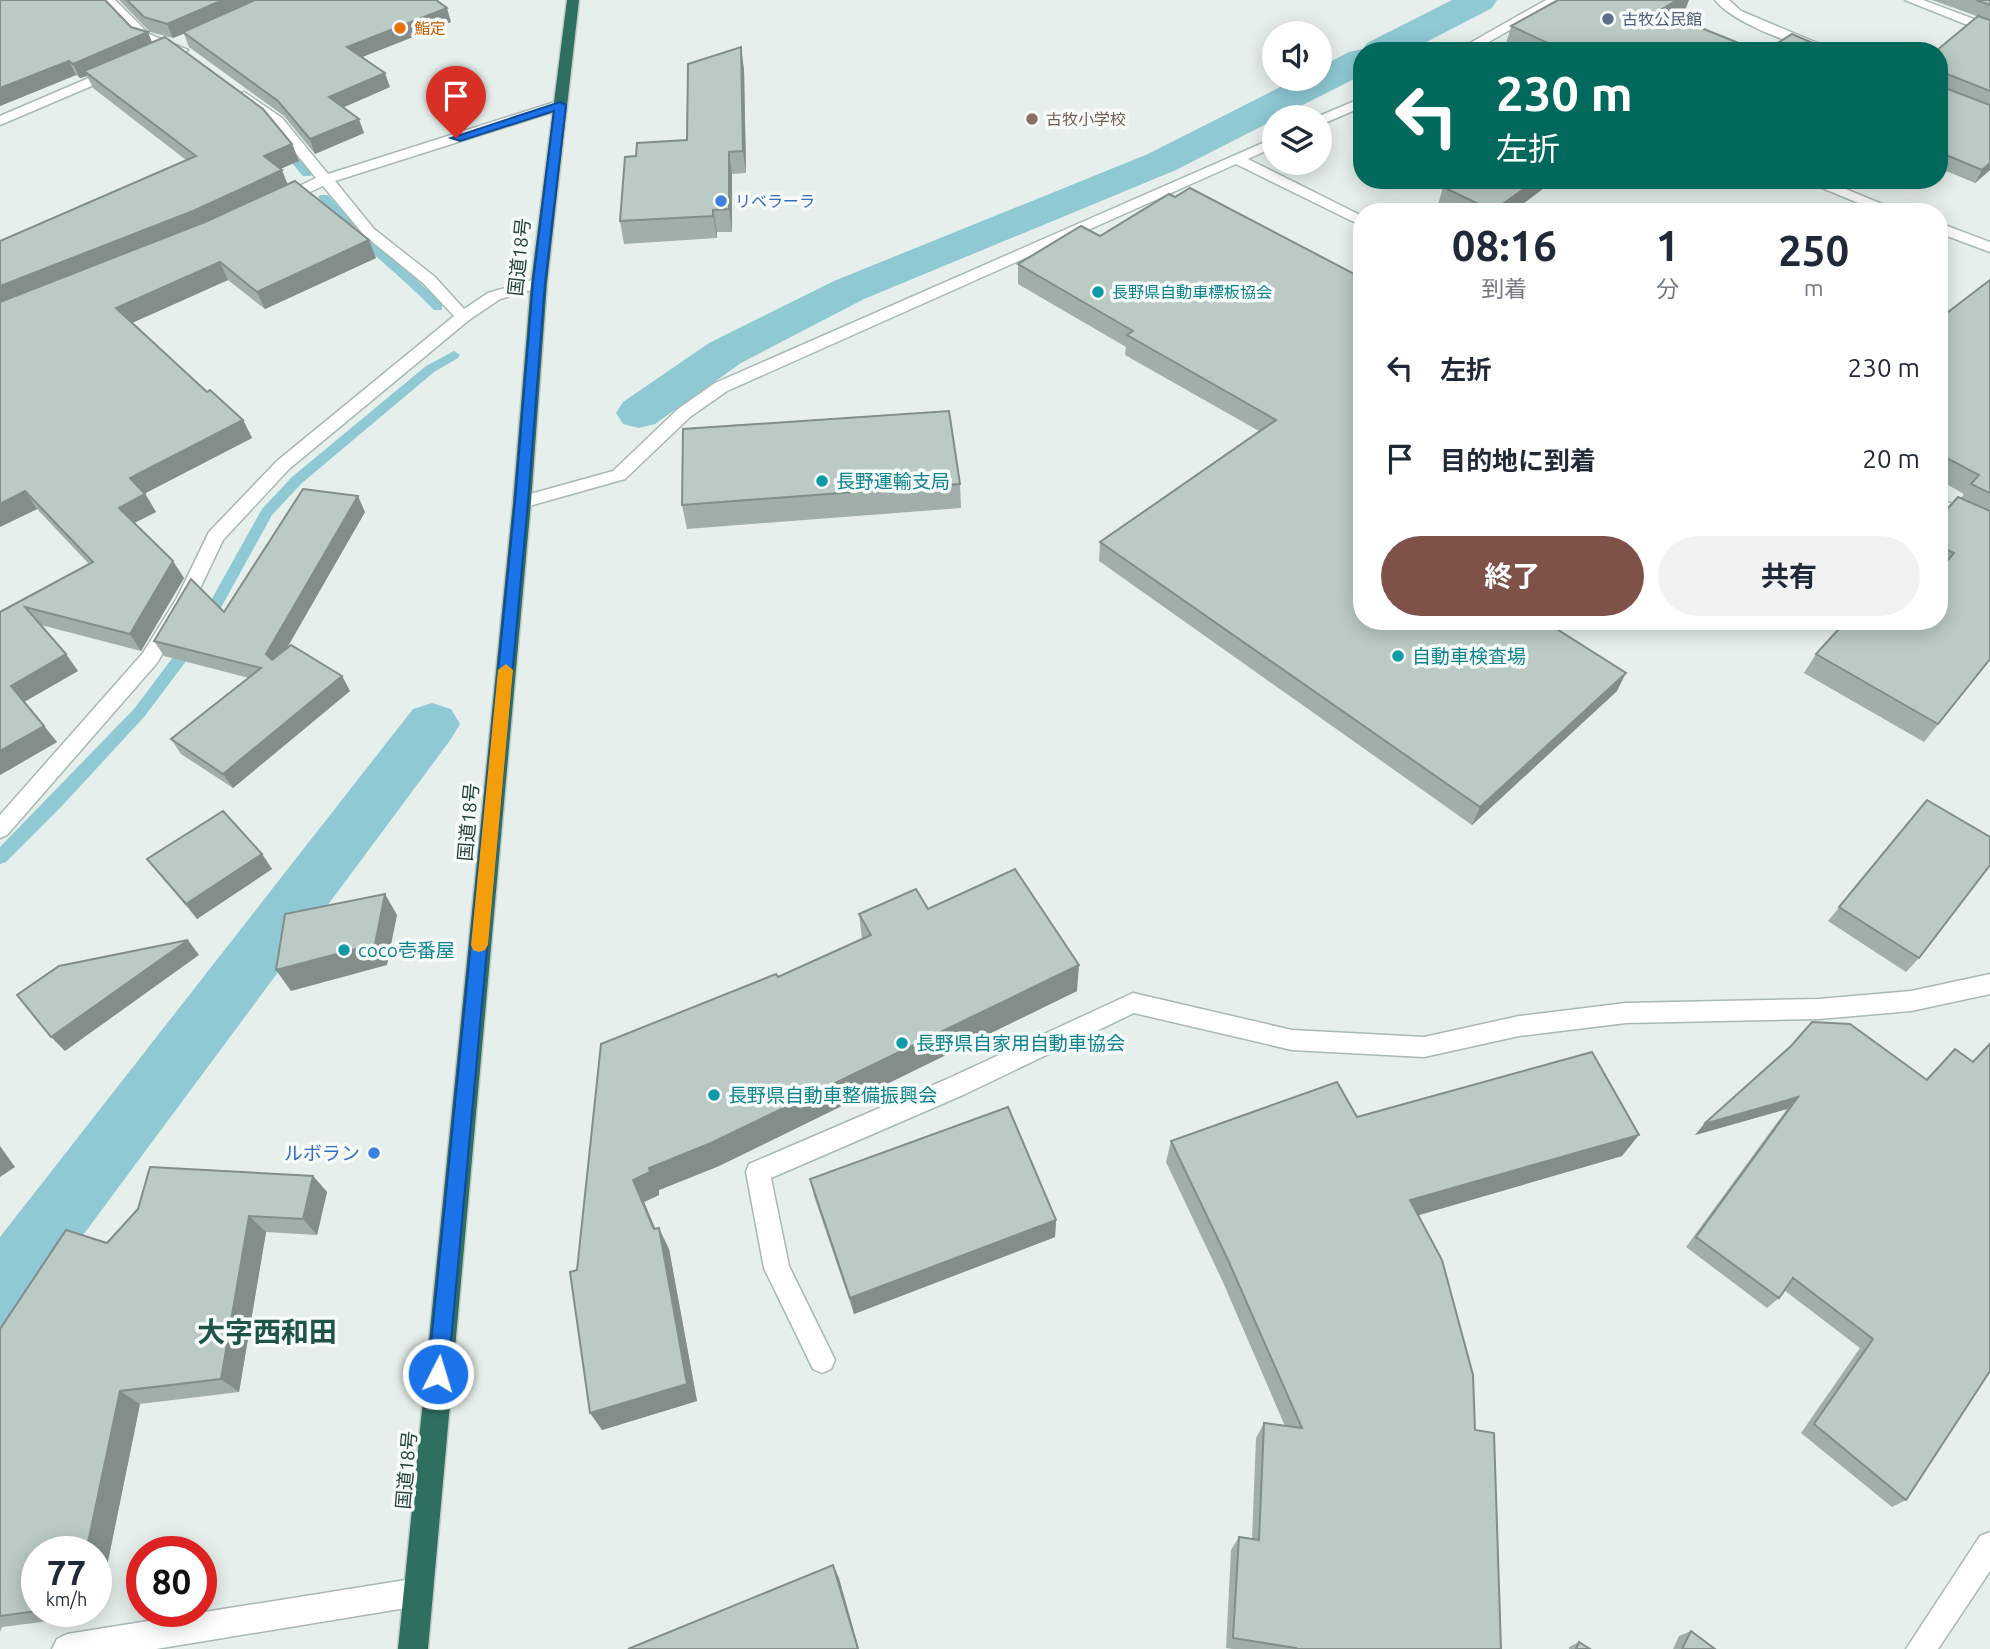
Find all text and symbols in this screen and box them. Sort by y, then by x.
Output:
place label: 古牧公民館 [1622,10,1702,28]
marker: 古牧公民館 [1600,11,1616,27]
place label: 鮨定 [414,19,446,37]
marker: 鮨定 [392,20,408,36]
map controls [1262,21,1332,175]
button: sound [1262,21,1332,91]
text: 230 m [1496,65,1633,120]
pin [426,66,486,138]
icon: left [1381,70,1472,161]
icon: arrive [437,77,475,115]
button: layers [1262,105,1332,175]
place label: 古牧小学校 [1046,110,1126,128]
marker: 古牧小学校 [1024,111,1040,127]
text: 左折 [1496,130,1560,166]
place label: リベラーラ [735,192,815,210]
marker: リベラーラ [713,193,729,209]
street label: 国道18号 [504,217,534,297]
text: 08:16 [1452,222,1557,269]
text: 1 [1656,222,1679,269]
text: 250 [1778,227,1849,274]
text: m [1804,275,1824,300]
text: 到着 [1481,276,1527,301]
text: 分 [1656,276,1679,301]
place label: 長野県自動車標板協会 [1112,283,1272,301]
marker: 長野県自動車標板協会 [1090,284,1106,300]
icon: left [1381,349,1419,387]
text: 230 m [1848,353,1920,382]
text: 左折 [1440,355,1492,384]
icon: arrive [1381,440,1419,478]
text: 20 m [1862,444,1920,473]
text: 目的地に到着 [1440,446,1596,475]
place label: 長野運輸支局 [836,470,950,492]
marker: 長野運輸支局 [814,473,830,489]
button: 終了 [1381,536,1644,616]
button: 共有 [1658,536,1920,616]
place label: 自動車検査場 [1412,645,1526,667]
marker: 自動車検査場 [1390,648,1406,664]
street label: 国道18号 [454,782,482,862]
place label: coco壱番屋 [358,939,455,961]
marker: coco壱番屋 [336,942,352,958]
place label: 長野県自家用自動車協会 [916,1032,1125,1054]
marker: 長野県自家用自動車協会 [894,1035,910,1051]
place label: 長野県自動車整備振興会 [728,1084,937,1106]
marker: 長野県自動車整備振興会 [706,1087,722,1103]
place label: ルボラン [284,1142,360,1164]
marker: ルボラン [366,1145,382,1161]
district label: 大字西和田 [197,1316,337,1347]
position arrow [401,1337,475,1411]
street label: 国道18号 [392,1430,420,1510]
speed limit sign: 80 [126,1536,217,1627]
text: 77 [47,1552,86,1592]
text: km/h [46,1589,87,1609]

